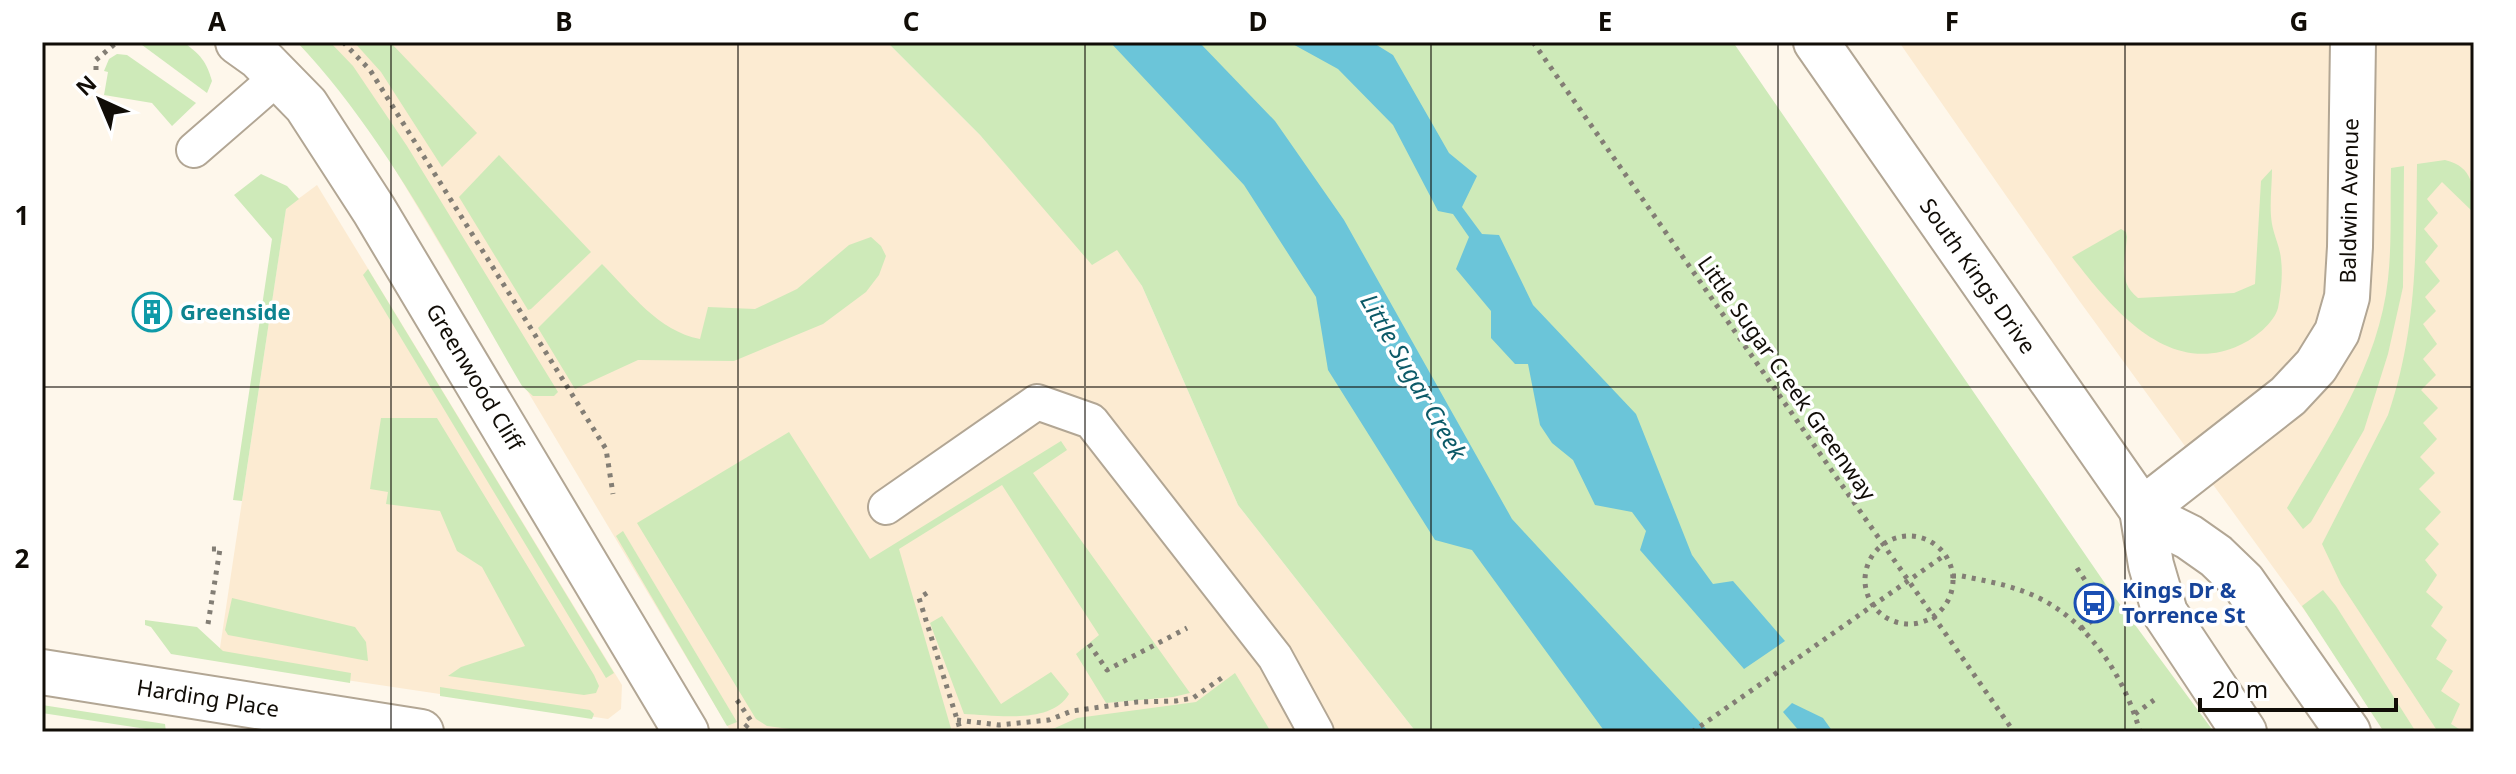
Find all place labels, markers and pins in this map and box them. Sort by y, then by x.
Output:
building icon: Greenside [131,291,173,333]
place label: Greenside [180,296,291,326]
place label: Kings Dr & Torrence St [2122,574,2245,629]
bus stop icon: Kings Dr & Torrence St [2073,582,2115,624]

